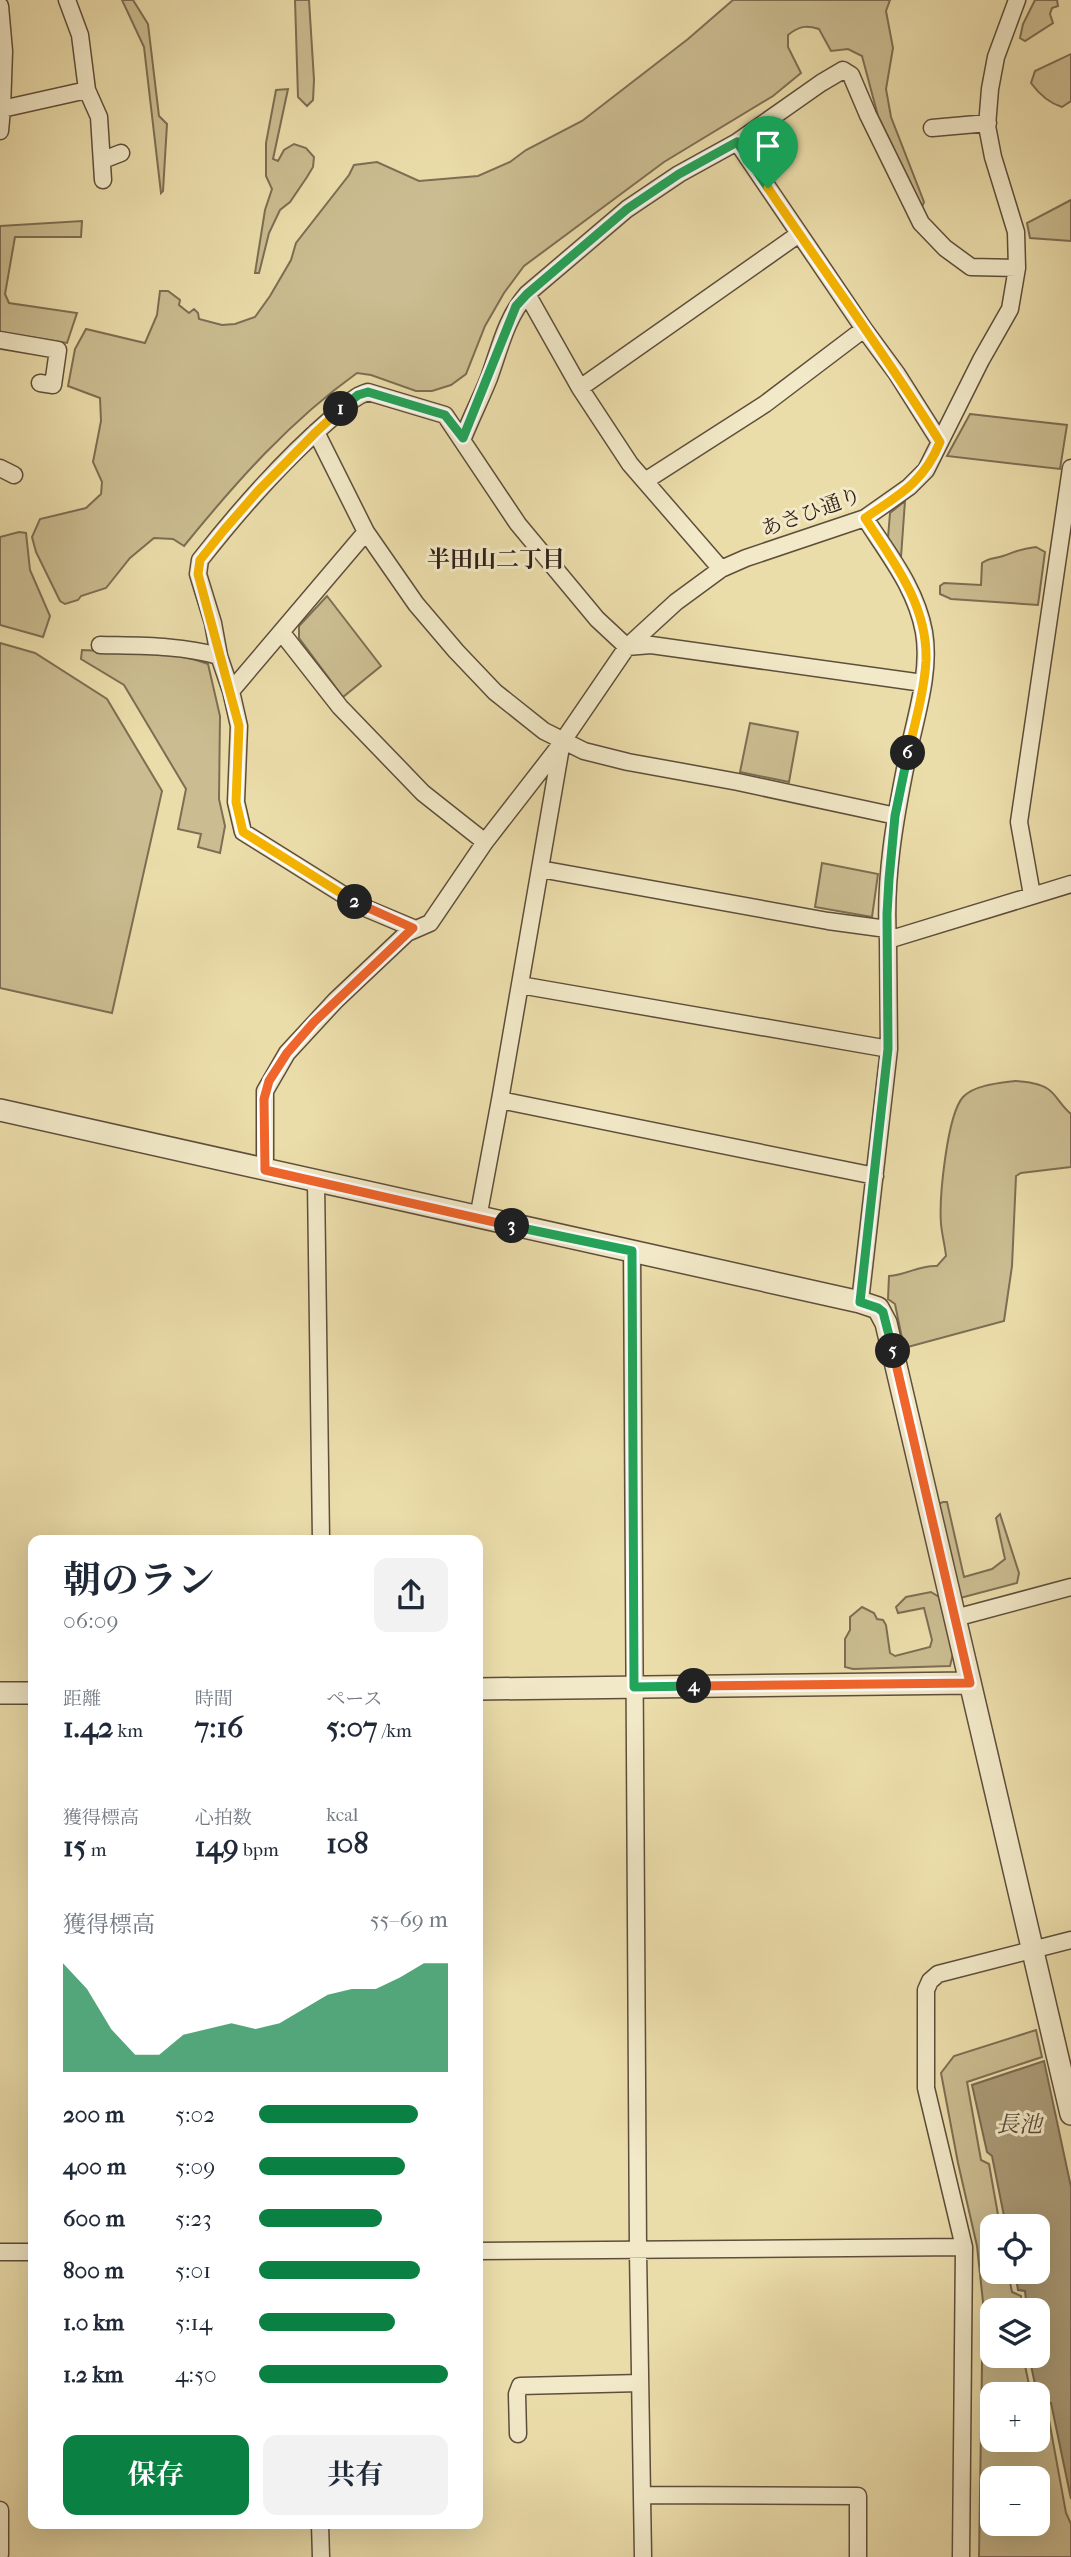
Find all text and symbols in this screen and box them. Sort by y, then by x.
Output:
pin [738,116,798,188]
icon: arrive [749,127,787,165]
pin: 1 [324,392,358,426]
text: 1 [337,397,344,419]
street label: あさひ通り [758,483,864,541]
district label: 半田山二丁目 [427,546,565,573]
pin: 6 [890,736,926,770]
text: 6 [902,741,913,763]
pin: 2 [338,884,372,920]
text: 2 [350,890,359,912]
pin: 3 [494,1208,530,1244]
text: 3 [508,1214,515,1236]
pin: 5 [876,1334,910,1368]
text: 5 [888,1339,897,1361]
text: 朝のラン [63,1558,215,1603]
button: share [374,1558,448,1632]
text: 06:09 [63,1607,118,1634]
pin: 4 [676,1668,712,1704]
text: 4 [688,1674,699,1696]
text: 距離 [63,1688,101,1710]
text: 時間 [195,1688,233,1710]
text: ペース [326,1688,382,1710]
text: 1.42 [63,1710,113,1745]
text: 7:16 [195,1710,243,1745]
text: 5:07 [326,1710,378,1745]
text: km [113,1720,143,1742]
text: /km [378,1720,412,1742]
text: kcal [326,1804,358,1826]
text: 獲得標高 [63,1807,139,1829]
text: 心拍数 [195,1807,252,1829]
text: 108 [326,1826,369,1861]
text: 15 [63,1829,87,1864]
text: 149 [195,1829,239,1864]
text: m [87,1839,106,1861]
text: bpm [239,1839,279,1861]
text: 55–69 m [370,1906,448,1933]
text: 獲得標高 [63,1911,155,1938]
text: 200 m [63,2101,124,2128]
text: 5:02 [175,2101,215,2128]
water label: 長池 [996,2111,1045,2138]
text: 400 m [63,2153,126,2180]
text: 5:09 [175,2153,215,2180]
text: 600 m [63,2205,125,2232]
text: 5:23 [175,2205,212,2232]
map controls [980,2214,1050,2536]
button: locate [980,2214,1050,2284]
text: 800 m [63,2257,124,2284]
text: 5:01 [175,2257,211,2284]
button: layers [980,2298,1050,2368]
text: 1.0 km [63,2309,124,2336]
text: 5:14 [175,2309,212,2336]
text: 1.2 km [63,2361,123,2388]
text: 4:50 [175,2361,217,2388]
button: + [980,2382,1050,2452]
button: 保存 [63,2435,249,2515]
button: 共有 [263,2435,448,2515]
button: − [980,2466,1050,2536]

